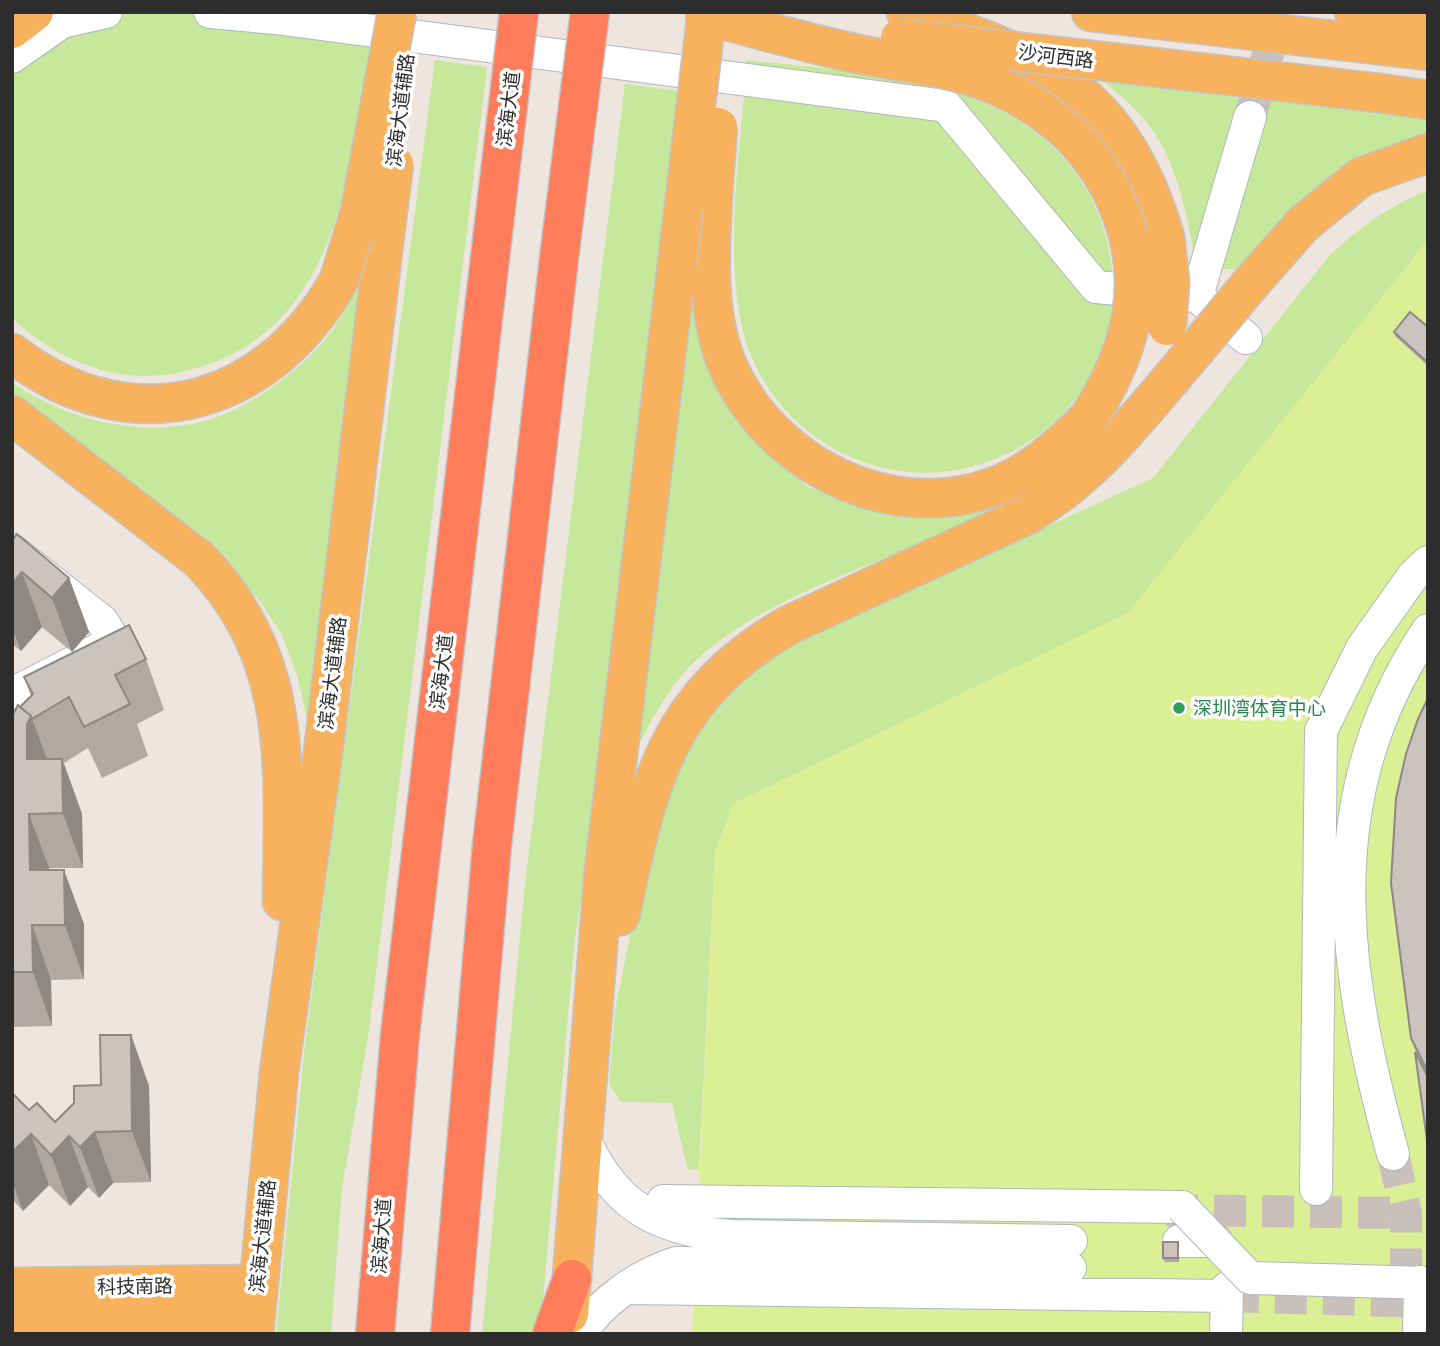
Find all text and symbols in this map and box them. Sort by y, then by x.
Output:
street label: 沙河西路 [1017,38,1095,75]
street label: 滨海大道辅路 [380,52,421,168]
street label: 滨海大道 [490,70,527,148]
street label: 滨海大道辅路 [312,615,353,731]
street label: 滨海大道 [423,633,460,711]
place label: 深圳湾体育中心 [1193,695,1326,722]
marker: 深圳湾体育中心 [1171,700,1187,716]
street label: 滨海大道辅路 [243,1178,282,1294]
street label: 滨海大道 [365,1197,398,1275]
street label: 科技南路 [97,1272,173,1301]

